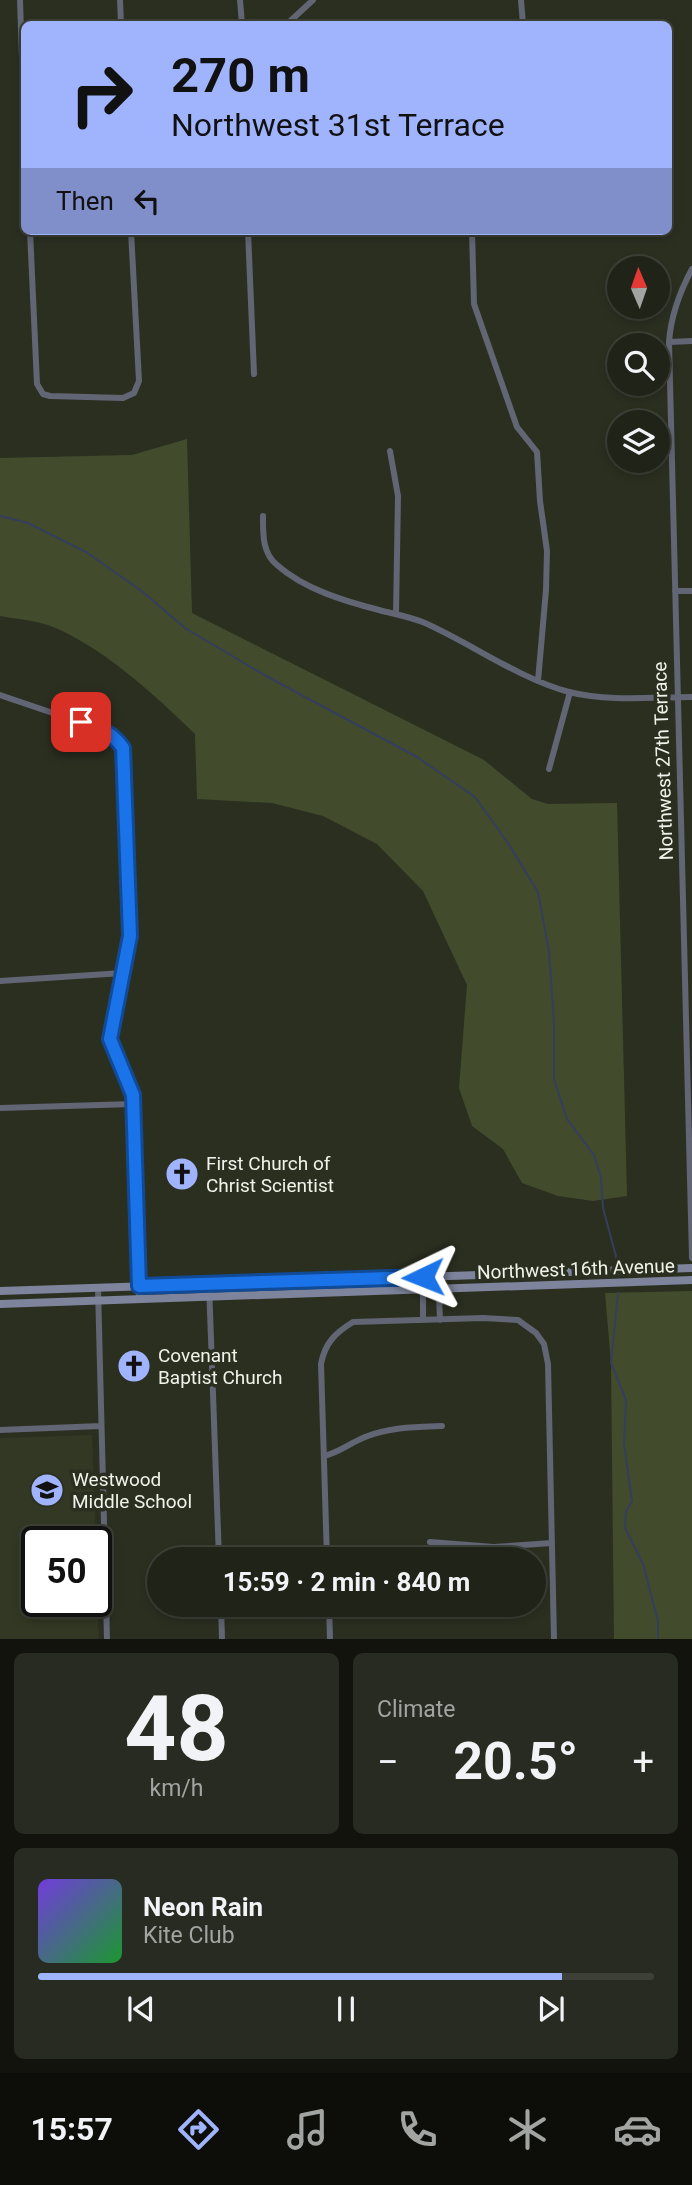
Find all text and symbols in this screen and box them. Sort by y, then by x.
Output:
text: 270 m [171,47,310,104]
icon: right [56,49,147,140]
text: Northwest 31st Terrace [171,106,505,144]
icon: left [128,182,166,220]
text: Then [56,186,114,216]
north arrow [607,256,670,318]
map controls [607,256,670,473]
button: search [607,333,670,396]
button: layers [607,410,670,473]
street label: Northwest 27th Terrace [648,661,678,861]
pin [51,692,111,752]
icon: arrive [62,703,100,741]
place label: First Church of Christ Scientist [206,1152,334,1197]
church icon: First Church of Christ Scientist [163,1155,201,1193]
position arrow [386,1240,460,1314]
street label: Northwest 16th Avenue [477,1254,675,1284]
place label: Covenant Baptist Church [158,1344,282,1389]
church icon: Covenant Baptist Church [115,1347,153,1385]
place label: Westwood Middle School [72,1468,192,1513]
school or university icon: Westwood Middle School [28,1471,66,1509]
speed limit sign: 50 [21,1526,112,1617]
text: 15:59 · 2 min · 840 m [223,1567,470,1597]
text: 48 [124,1676,229,1782]
text: Climate [377,1696,456,1723]
text: 20.5° [453,1731,578,1792]
text: − [377,1740,399,1784]
text: + [632,1740,654,1784]
text: km/h [150,1775,204,1802]
text: Neon Rain [143,1892,263,1922]
text: Kite Club [143,1922,235,1949]
icon: previous [122,1990,160,2028]
icon: pause [327,1990,365,2028]
icon: next [532,1990,570,2028]
icon: directions [174,2105,223,2154]
icon: music [283,2105,332,2154]
icon: phone [393,2105,442,2154]
icon: climate [503,2105,552,2154]
icon: car [613,2105,662,2154]
text: 15:57 [30,2110,113,2148]

